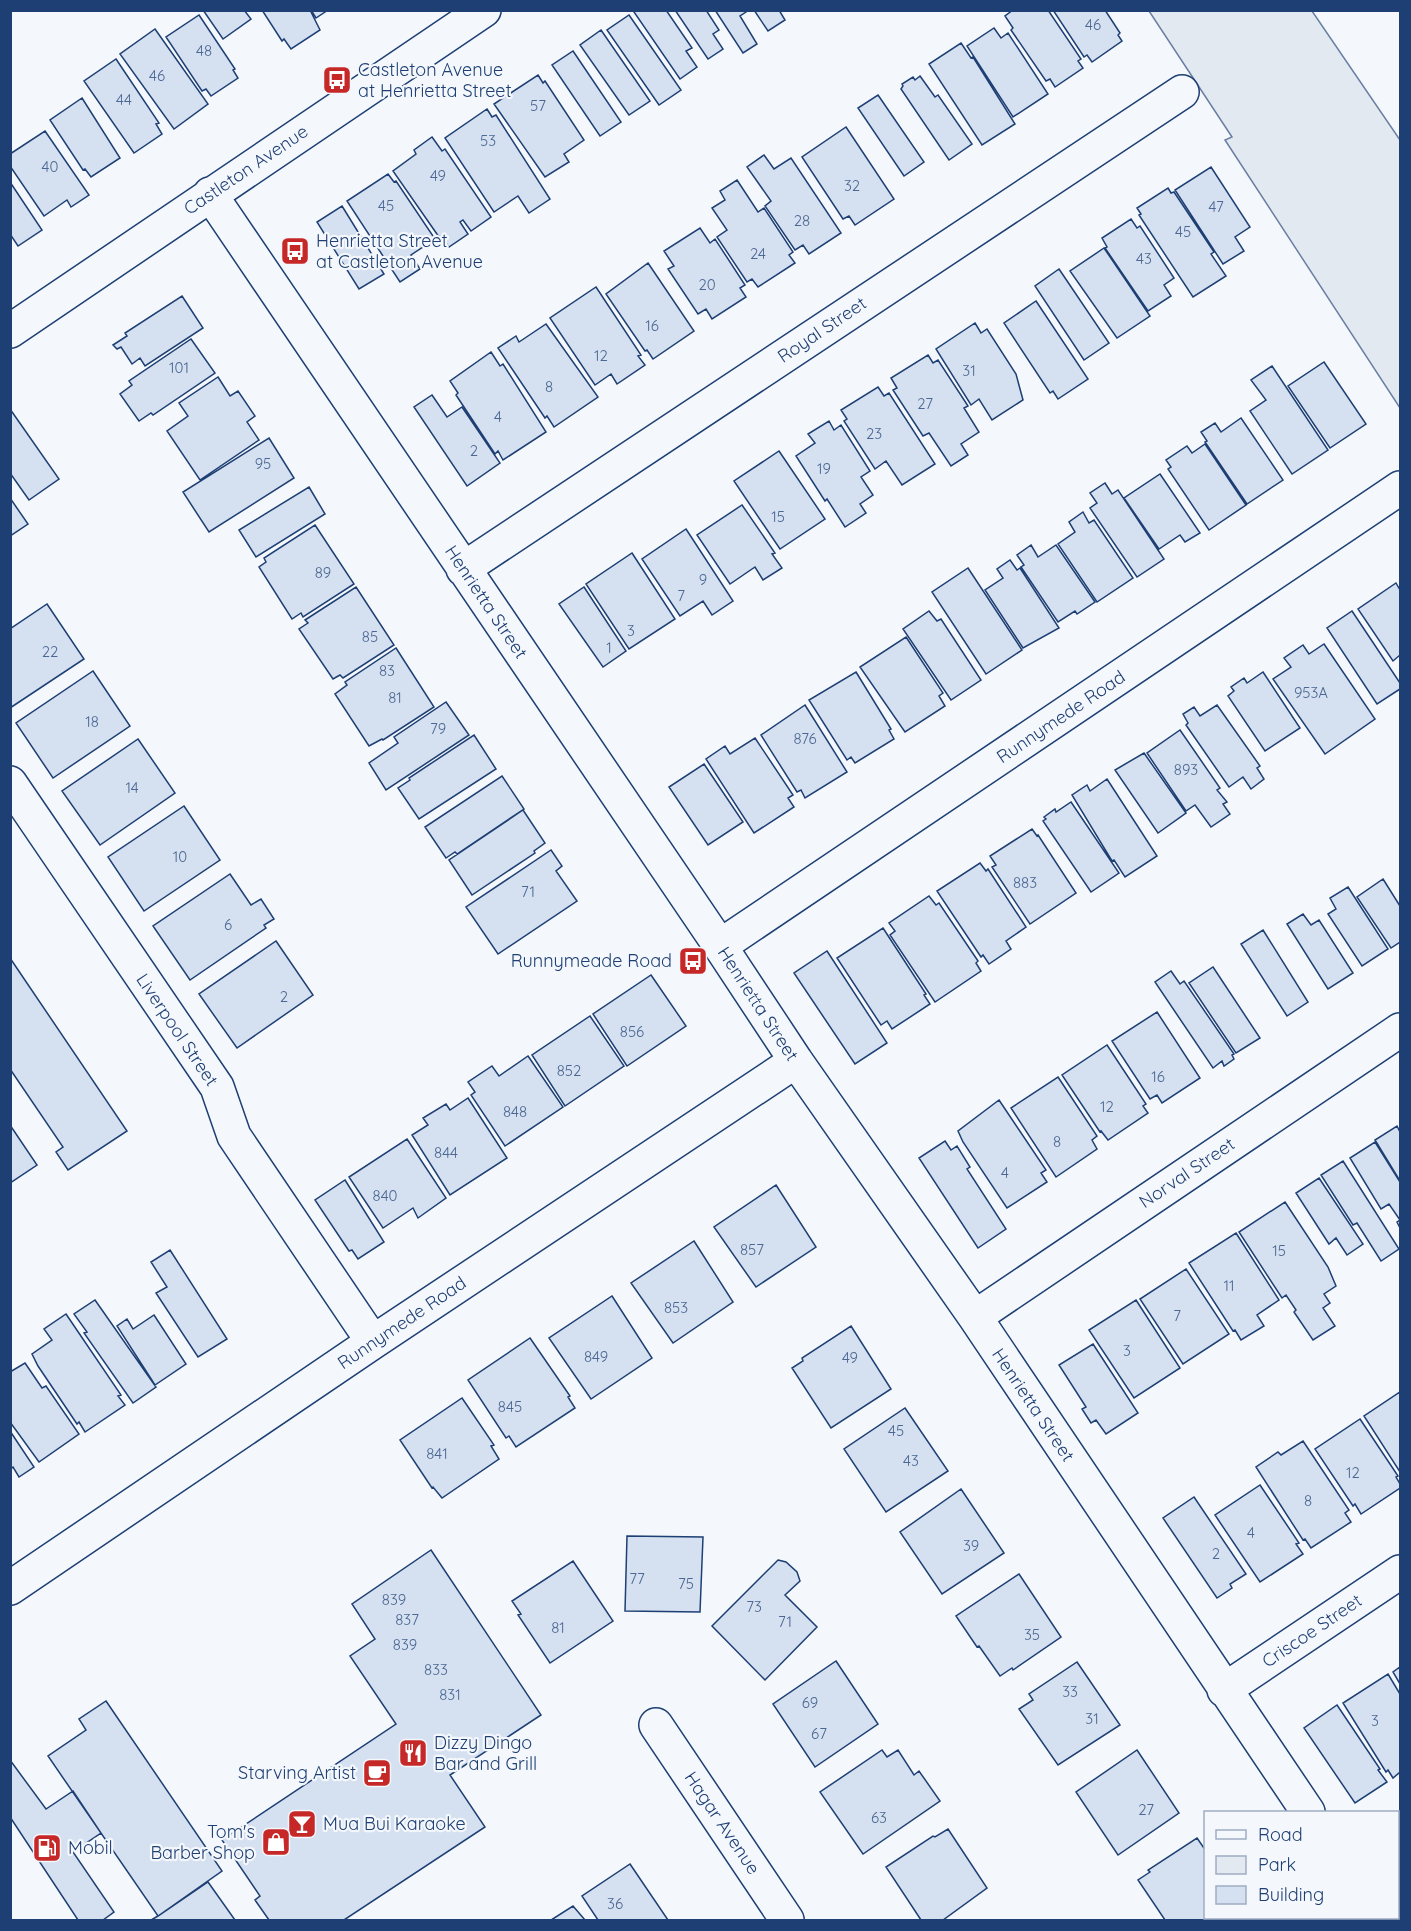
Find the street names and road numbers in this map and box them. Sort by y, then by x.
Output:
street label: Castleton Avenue [179,119,312,220]
street label: Royal Street [773,291,871,368]
street label: Henrietta Street [440,541,533,663]
street label: Runnymede Road [992,665,1129,768]
street label: Henrietta Street [713,942,804,1065]
street label: Liverpool Street [131,969,224,1090]
street label: Norval Street [1135,1132,1239,1213]
street label: Runnymede Road [333,1271,470,1374]
street label: Henrietta Street [987,1344,1080,1466]
street label: Criscoe Street [1257,1589,1366,1672]
street label: Hagar Avenue [680,1767,765,1879]

